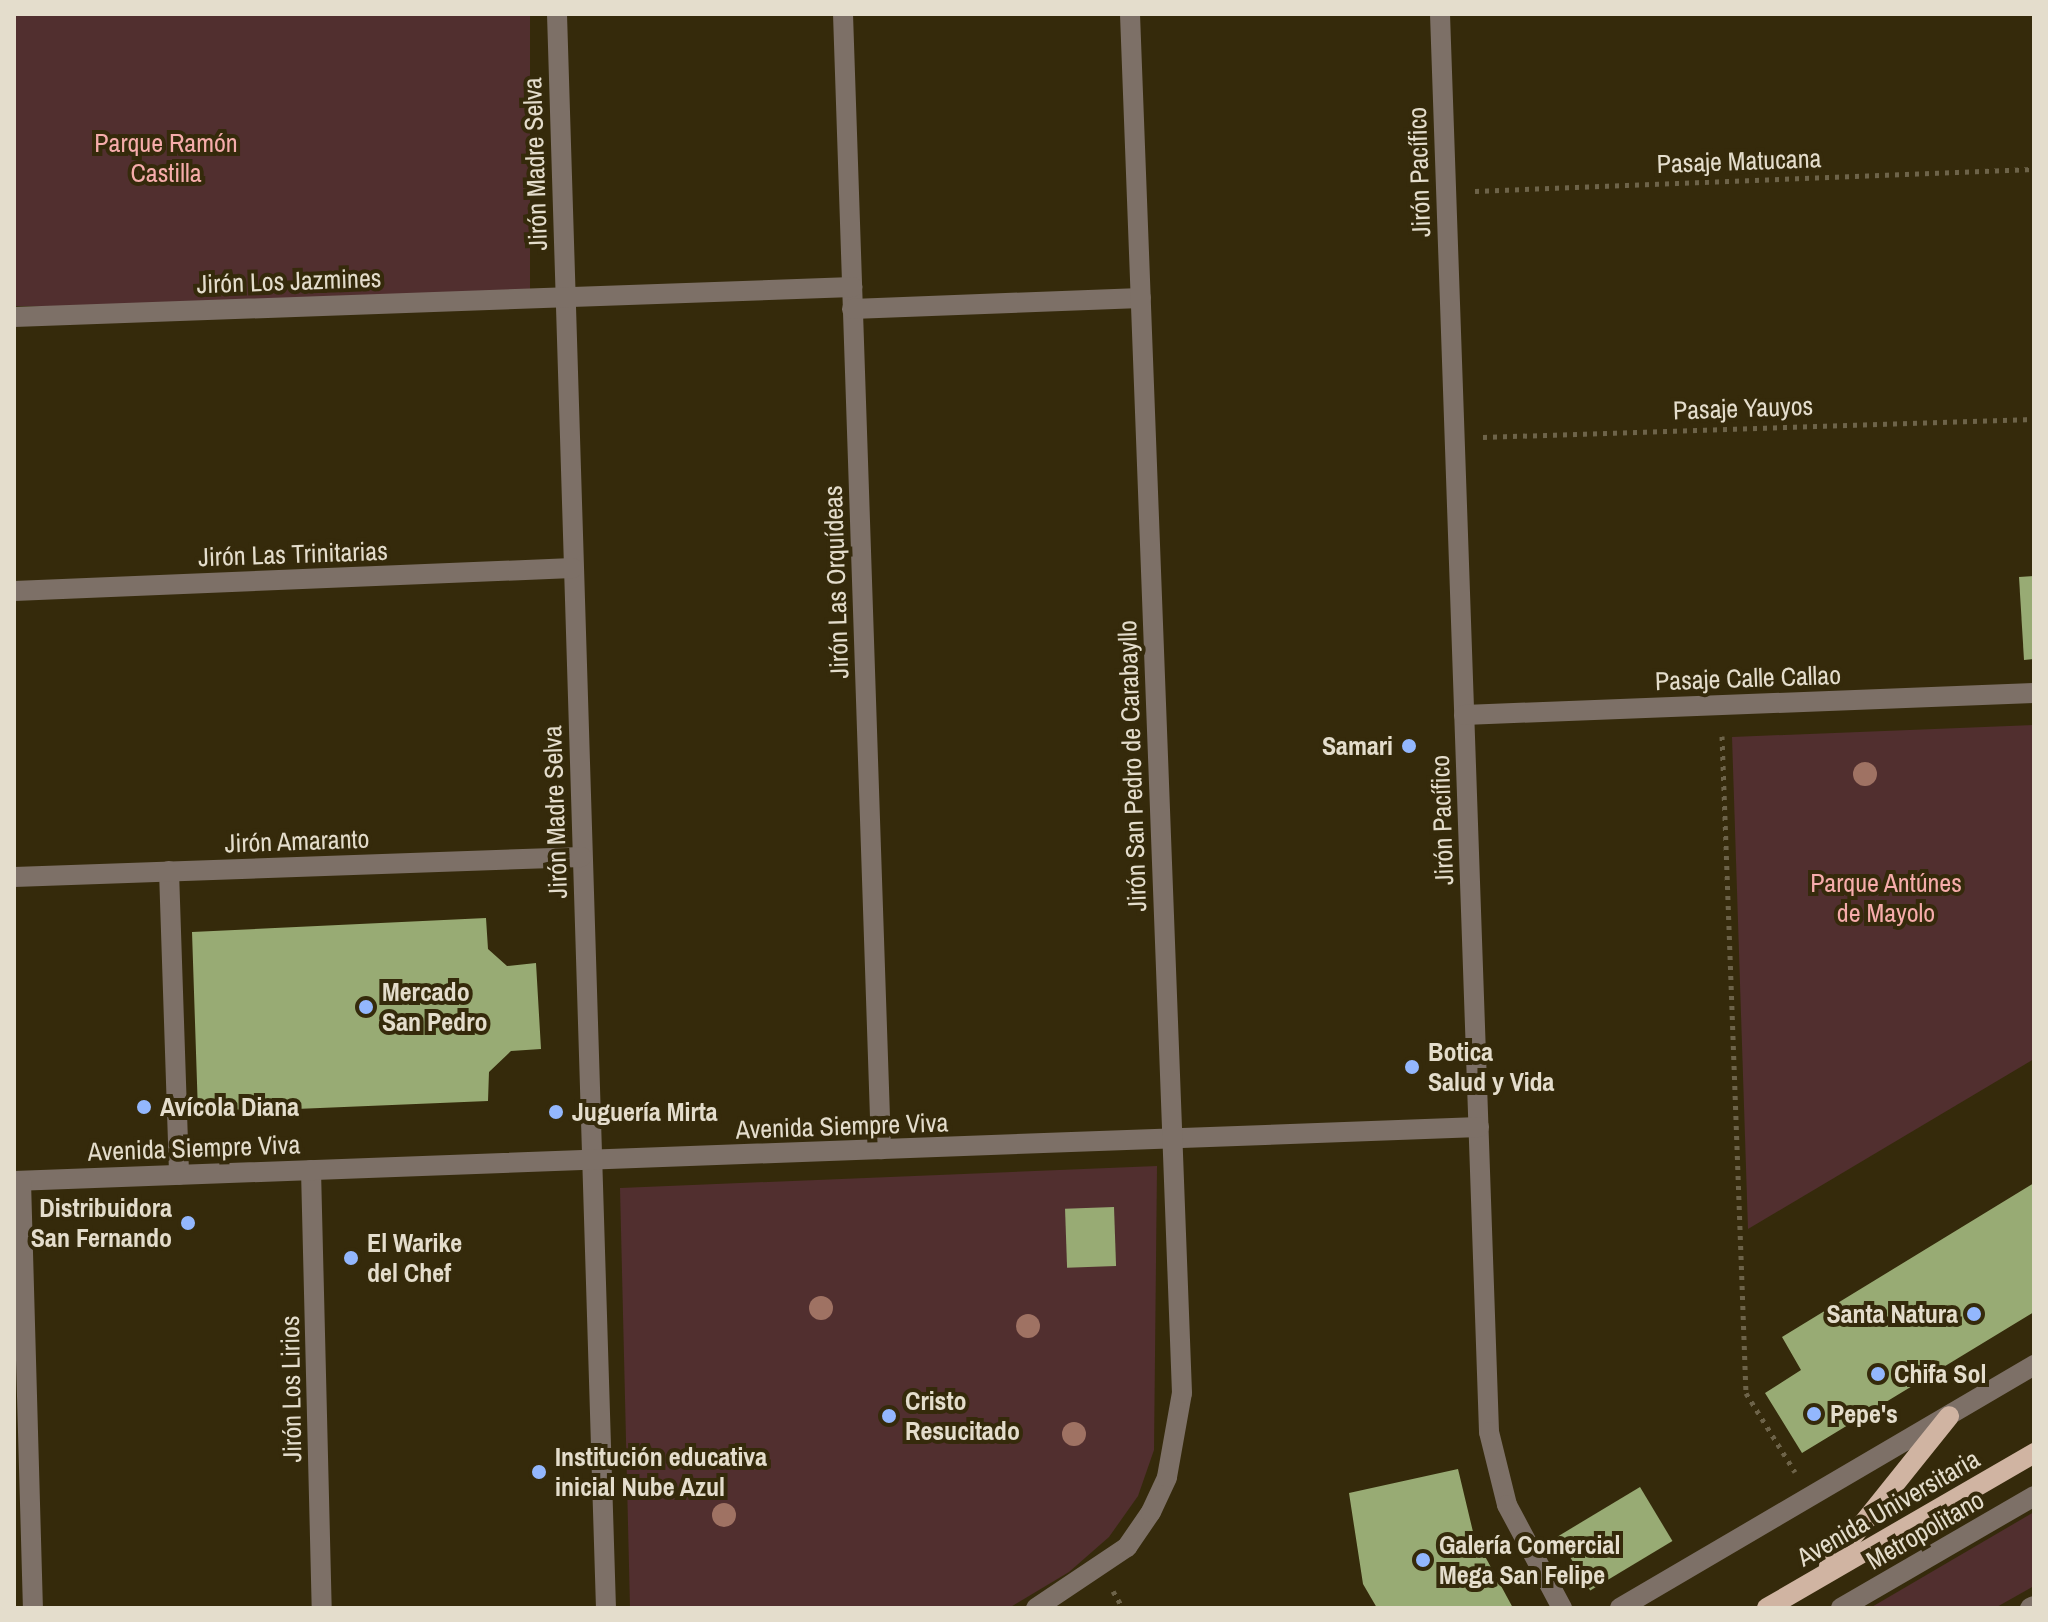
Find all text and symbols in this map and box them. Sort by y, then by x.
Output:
street label: Jirón Madre Selva [516,77,554,251]
street label: Jirón Pacífico [1401,106,1437,238]
park label: Parque Ramón Castilla [94,127,238,188]
street label: Pasaje Matucana [1656,143,1822,179]
street label: Jirón Los Jazmines [196,262,382,300]
street label: Pasaje Yauyos [1672,390,1814,426]
street label: Jirón Las Orquídeas [817,485,855,679]
street label: Jirón Las Trinitarias [198,535,388,573]
street label: Jirón San Pedro de Carabayllo [1111,620,1153,912]
street label: Pasaje Calle Callao [1654,659,1842,697]
street label: Jirón Madre Selva [536,725,574,899]
place label: Samari [1322,730,1393,762]
marker: Samari [1400,737,1418,755]
street label: Jirón Pacífico [1424,754,1460,886]
street label: Jirón Amaranto [224,823,370,859]
park label: Parque Antúnes de Mayolo [1810,867,1962,928]
place label: Mercado San Pedro [382,976,487,1038]
marker: Mercado San Pedro [357,998,375,1016]
place label: Botica Salud y Vida [1428,1036,1554,1098]
marker: Botica Salud y Vida [1403,1058,1421,1076]
place label: Avícola Diana [160,1091,299,1123]
place label: Juguería Mirta [572,1096,718,1128]
marker: Avícola Diana [135,1098,153,1116]
marker: Juguería Mirta [547,1103,565,1121]
street label: Avenida Siempre Viva [735,1107,949,1145]
street label: Avenida Siempre Viva [87,1129,301,1167]
place label: Distribuidora San Fernando [31,1192,172,1254]
marker: Distribuidora San Fernando [179,1214,197,1232]
place label: El Warike del Chef [367,1227,462,1288]
marker: El Warike del Chef [342,1249,360,1267]
place label: Santa Natura [1826,1298,1958,1330]
marker: Santa Natura [1965,1305,1983,1323]
street label: Jirón Los Lirios [274,1315,308,1463]
place label: Chifa Sol [1894,1358,1986,1390]
marker: Chifa Sol [1869,1365,1887,1383]
place label: Cristo Resucitado [905,1385,1020,1446]
place label: Pepe's [1830,1398,1898,1430]
marker: Pepe's [1805,1405,1823,1423]
marker: Cristo Resucitado [880,1407,898,1425]
place label: Institución educativa inicial Nube Azul [555,1441,767,1502]
street label: Avenida Universitaria [1791,1443,1985,1573]
marker: Institución educativa inicial Nube Azul [530,1463,548,1481]
street label: Metropolitano [1861,1484,1989,1576]
place label: Galería Comercial Mega San Felipe [1439,1529,1620,1590]
marker: Galería Comercial Mega San Felipe [1414,1551,1432,1569]

